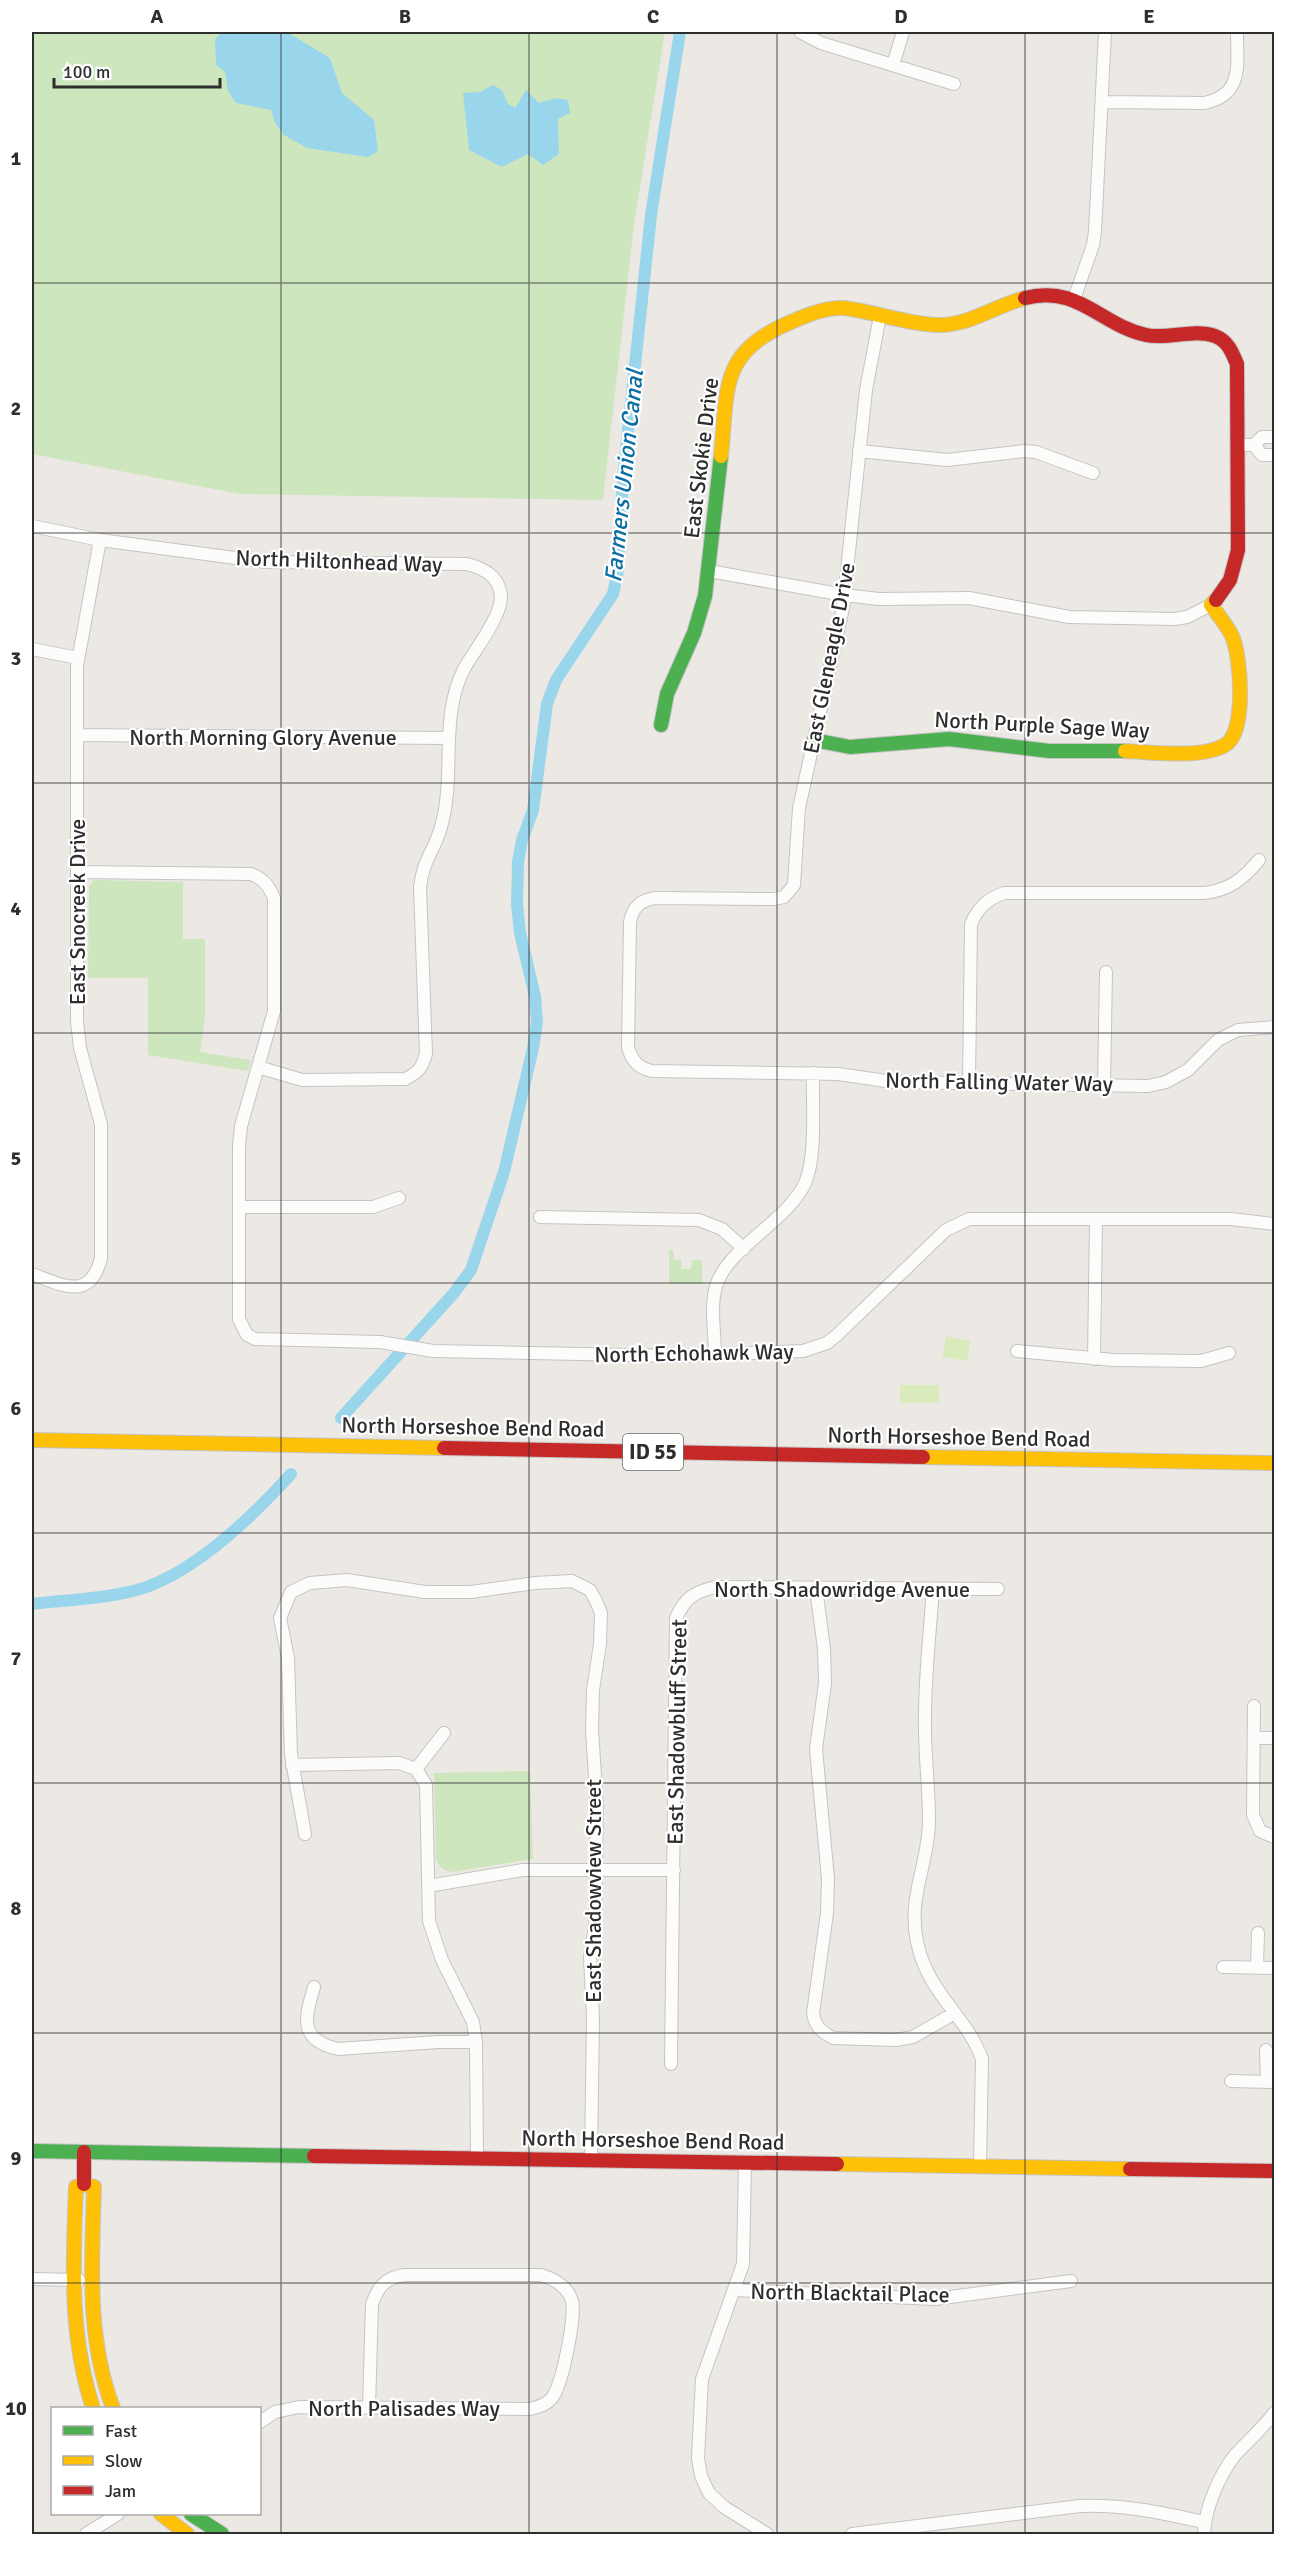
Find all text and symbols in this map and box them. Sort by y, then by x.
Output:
text: A [151,4,164,29]
text: B [399,4,411,29]
text: C [647,4,659,29]
text: D [894,4,908,29]
text: E [1143,4,1155,29]
scale bar [54,51,220,89]
text: 100 m [63,61,110,83]
text: 1 [11,146,22,171]
water label: Farmers Union Canal [598,366,650,584]
street label: East Skokie Drive [678,376,724,540]
text: 2 [11,396,21,421]
street label: North Hiltonhead Way [235,544,444,578]
street label: East Gleneagle Drive [797,560,861,756]
text: 3 [11,646,21,671]
street label: North Purple Sage Way [934,706,1151,744]
street label: North Morning Glory Avenue [129,724,397,751]
street label: East Snocreek Drive [64,819,91,1005]
text: 4 [11,896,22,921]
street label: North Falling Water Way [885,1067,1114,1097]
text: 5 [11,1146,21,1171]
street label: North Echohawk Way [594,1338,795,1368]
text: 6 [11,1396,22,1421]
street label: North Horseshoe Bend Road [341,1411,605,1443]
street label: North Horseshoe Bend Road [827,1421,1091,1453]
road number: ID 55 [623,1434,683,1470]
street label: North Shadowridge Avenue [714,1576,970,1603]
street label: East Shadowbluff Street [662,1619,692,1845]
text: 7 [11,1646,22,1671]
street label: East Shadowview Street [580,1779,607,2003]
text: 8 [11,1896,22,1921]
street label: North Horseshoe Bend Road [521,2124,785,2156]
text: 9 [11,2146,22,2171]
street label: North Blacktail Place [750,2278,950,2308]
street label: North Palisades Way [308,2395,501,2422]
text: 10 [5,2396,27,2421]
legend [51,2407,261,2515]
text: Fast [105,2420,137,2442]
text: Slow [105,2450,142,2472]
text: Jam [105,2480,136,2502]

